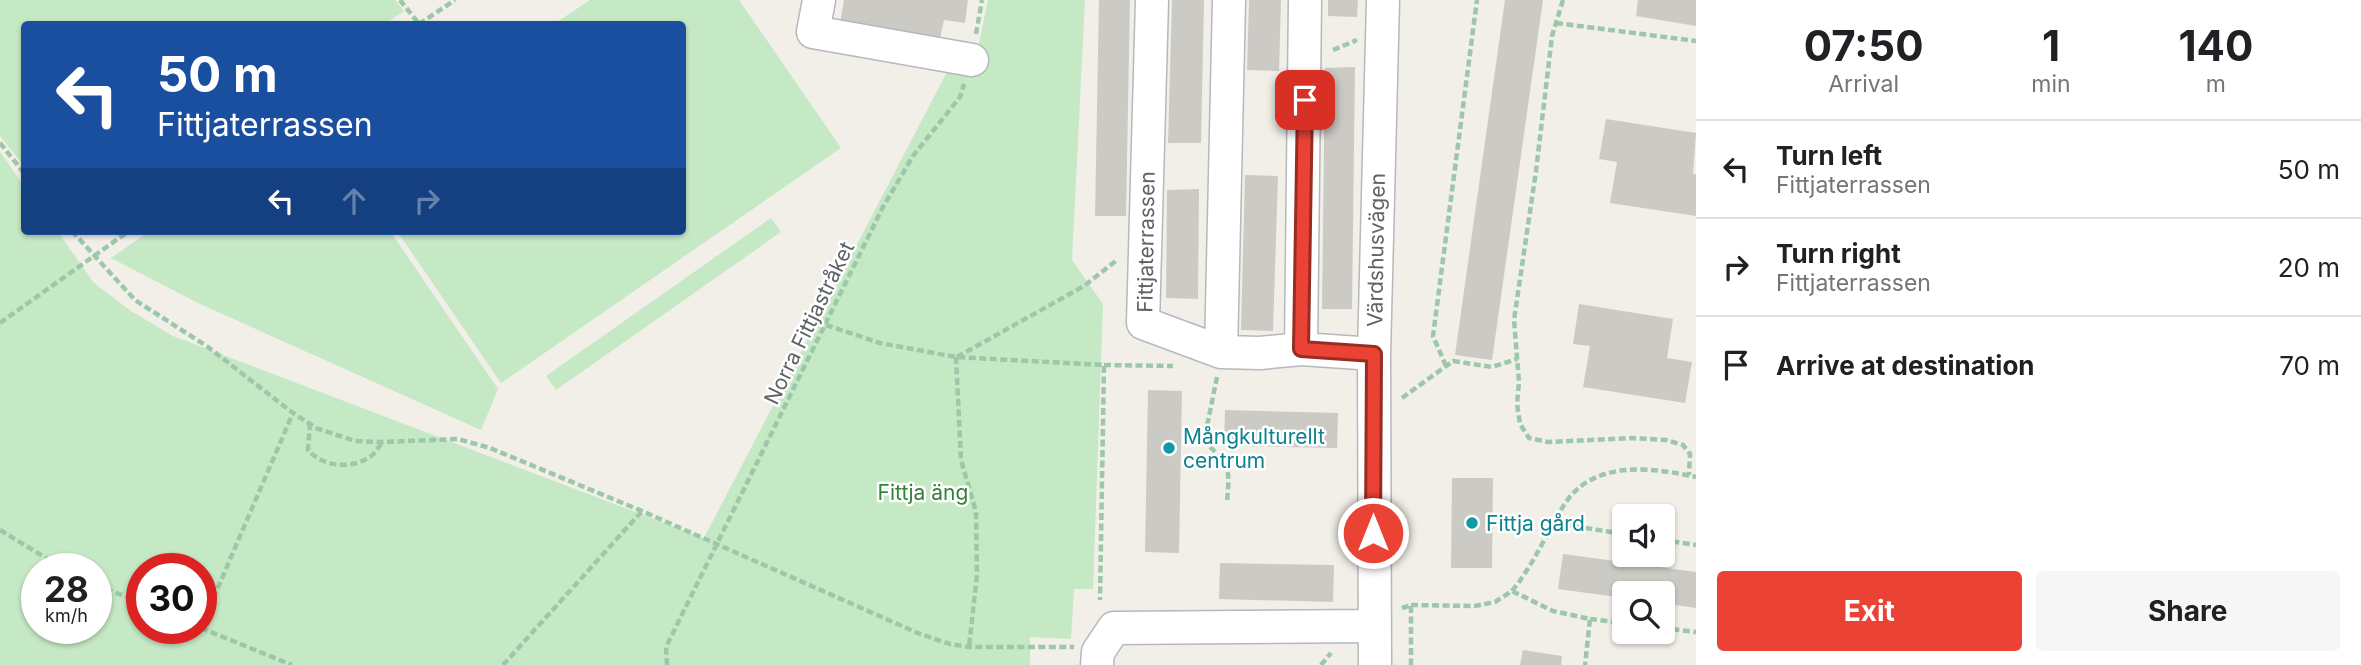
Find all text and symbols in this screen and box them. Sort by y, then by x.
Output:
text: 07:50 [1804,20,1924,71]
text: 1 [2042,20,2060,71]
text: 140 [2178,20,2253,71]
text: 50 m [157,45,278,104]
icon: left [42,49,133,140]
pin [1275,70,1335,130]
text: Arrival [1828,70,1899,98]
text: min [2031,70,2071,98]
text: m [2206,70,2226,98]
icon: arrive [1286,81,1324,119]
text: Fittjaterrassen [157,105,373,144]
text: Turn left [1776,140,1882,171]
icon: left [1717,150,1755,188]
text: 50 m [2278,154,2340,185]
street label: Fittjaterrassen [1132,171,1160,313]
text: Fittjaterrassen [1776,171,1931,199]
street label: Värdshusvägen [1362,173,1390,327]
icon: left [262,182,300,220]
icon: ahead [335,182,373,220]
icon: right [408,182,446,220]
street label: Norra Fittjastråket [759,237,859,408]
text: Turn right [1776,238,1901,269]
icon: right [1717,248,1755,286]
text: 20 m [2278,252,2340,283]
text: Fittjaterrassen [1776,269,1931,297]
icon: arrive [1717,346,1755,384]
text: Arrive at destination [1776,350,2035,381]
text: 70 m [2279,350,2340,381]
place label: Mångkulturellt centrum [1183,424,1325,473]
marker: Mångkulturellt centrum [1161,440,1177,456]
park label: Fittja äng [878,480,968,505]
position arrow [1336,496,1410,570]
map controls [1612,504,1675,644]
button: sound [1612,504,1675,567]
place label: Fittja gård [1486,511,1585,536]
marker: Fittja gård [1464,515,1480,531]
speed limit sign: 30 [126,553,217,644]
text: 28 [44,568,89,610]
button: Exit [1717,571,2022,651]
button: Share [2036,571,2340,651]
button: search [1612,581,1675,644]
text: km/h [45,605,88,626]

